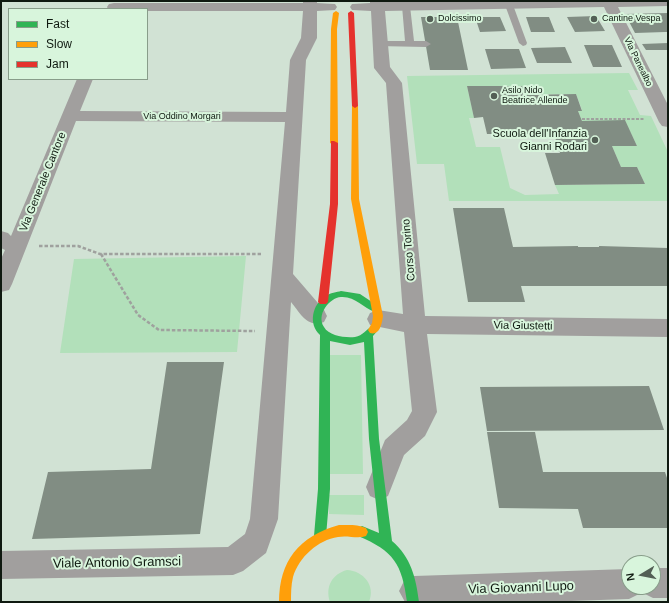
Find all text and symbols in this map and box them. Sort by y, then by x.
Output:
legend [8,8,148,80]
marker: Dolcissimo [425,14,435,24]
place label: Dolcissimo [438,14,482,24]
marker: Cantine Vespa [589,14,599,24]
place label: Cantine Vespa [602,14,661,24]
text: Fast [46,17,69,31]
street label: Via Panealbo [621,36,655,88]
text: Slow [46,37,72,51]
text: Jam [46,57,69,71]
place label: Asilo Nido Beatrice Allende [502,86,568,107]
marker: Asilo Nido Beatrice Allende [489,91,499,101]
street label: Via Oddino Morgari [143,112,221,122]
place label: Scuola dell'Infanzia Gianni Rodari [493,127,587,153]
street label: Via Generale Cantore [17,130,69,234]
marker: Scuola dell'Infanzia Gianni Rodari [590,135,600,145]
street label: Corso Torino [400,218,418,282]
street label: Via Giustetti [493,319,553,333]
street label: Viale Antonio Gramsci [53,554,181,572]
north arrow [621,555,661,595]
text: N [624,572,637,582]
street label: Via Giovanni Lupo [468,578,574,598]

